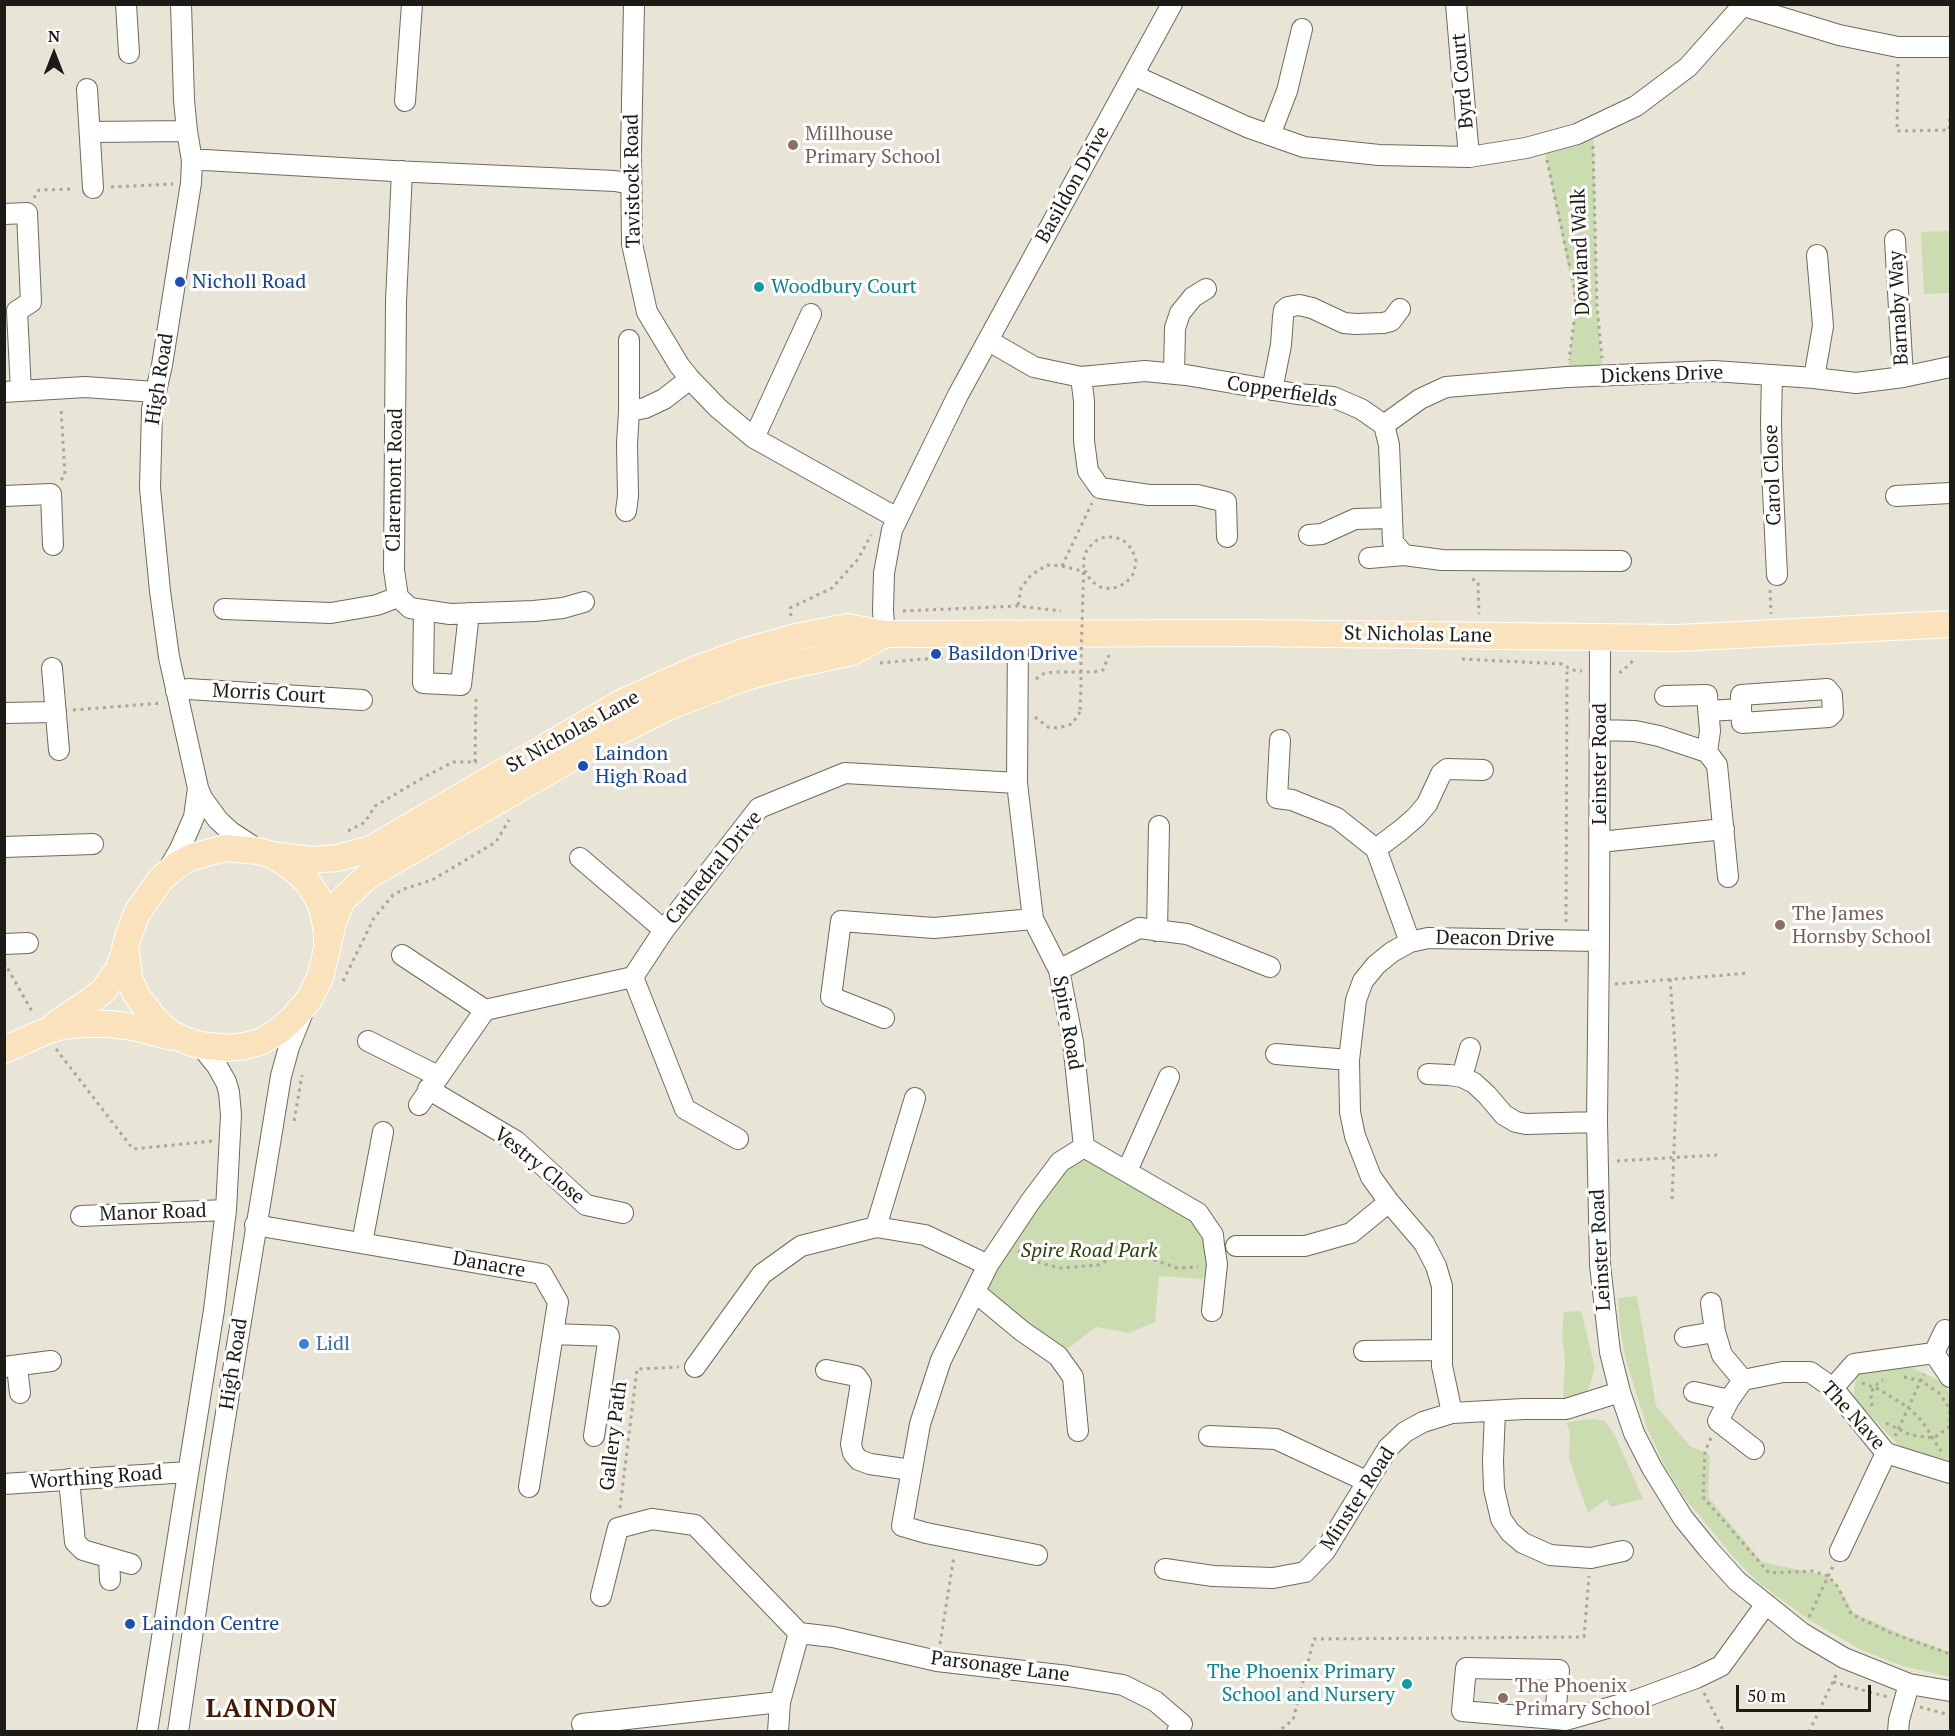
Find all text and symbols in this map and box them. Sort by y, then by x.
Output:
north arrow [24,24,84,84]
text: N [48,25,60,47]
street label: Byrd Court [1447,32,1479,130]
street label: Tavistock Road [620,114,646,248]
place label: Millhouse Primary School [805,122,941,169]
street label: Basildon Drive [1031,122,1115,248]
marker: Millhouse Primary School [786,138,800,152]
street label: Dowland Walk [1567,188,1595,316]
street label: Barnaby Way [1884,250,1914,366]
place label: Nicholl Road [192,270,306,294]
marker: Nicholl Road [173,275,187,289]
place label: Woodbury Court [771,275,917,299]
marker: Woodbury Court [752,280,766,294]
street label: High Road [141,332,179,426]
street label: Dickens Drive [1600,361,1724,389]
street label: Copperfields [1225,371,1339,413]
street label: Claremont Road [382,408,408,552]
street label: Carol Close [1759,424,1787,526]
street label: St Nicholas Lane [1344,622,1492,648]
place label: Basildon Drive [948,642,1078,666]
marker: Basildon Drive [929,647,943,661]
street label: Morris Court [212,679,326,709]
street label: St Nicholas Lane [502,686,644,778]
street label: Leinster Road [1588,703,1612,825]
place label: Laindon High Road [595,742,687,789]
marker: Laindon High Road [576,759,590,773]
street label: Cathedral Drive [661,806,767,930]
place label: The James Hornsby School [1792,902,1931,949]
marker: The James Hornsby School [1773,918,1787,932]
street label: Deacon Drive [1435,926,1555,952]
street label: Spire Road [1047,974,1087,1072]
street label: Vestry Close [489,1122,589,1210]
street label: Leinster Road [1586,1188,1616,1312]
street label: Manor Road [99,1199,207,1227]
park label: Spire Road Park [1021,1239,1157,1263]
street label: Danacre [451,1247,527,1283]
street label: High Road [215,1317,253,1411]
place label: Lidl [316,1332,350,1356]
marker: Lidl [297,1337,311,1351]
street label: The Nave [1816,1377,1890,1455]
street label: Gallery Path [595,1380,633,1492]
street label: Minster Road [1316,1443,1400,1555]
street label: Worthing Road [29,1461,163,1495]
place label: Laindon Centre [142,1612,279,1636]
marker: Laindon Centre [123,1617,137,1631]
street label: Parsonage Lane [929,1647,1071,1687]
place label: The Phoenix Primary School and Nursery [1207,1660,1395,1707]
scale bar [1739,1673,1874,1711]
place label: The Phoenix Primary School [1515,1674,1651,1721]
marker: The Phoenix Primary School and Nursery [1400,1677,1414,1691]
text: 50 m [1747,1683,1786,1707]
marker: The Phoenix Primary School [1496,1691,1510,1705]
district label: LAINDON [206,1694,338,1726]

